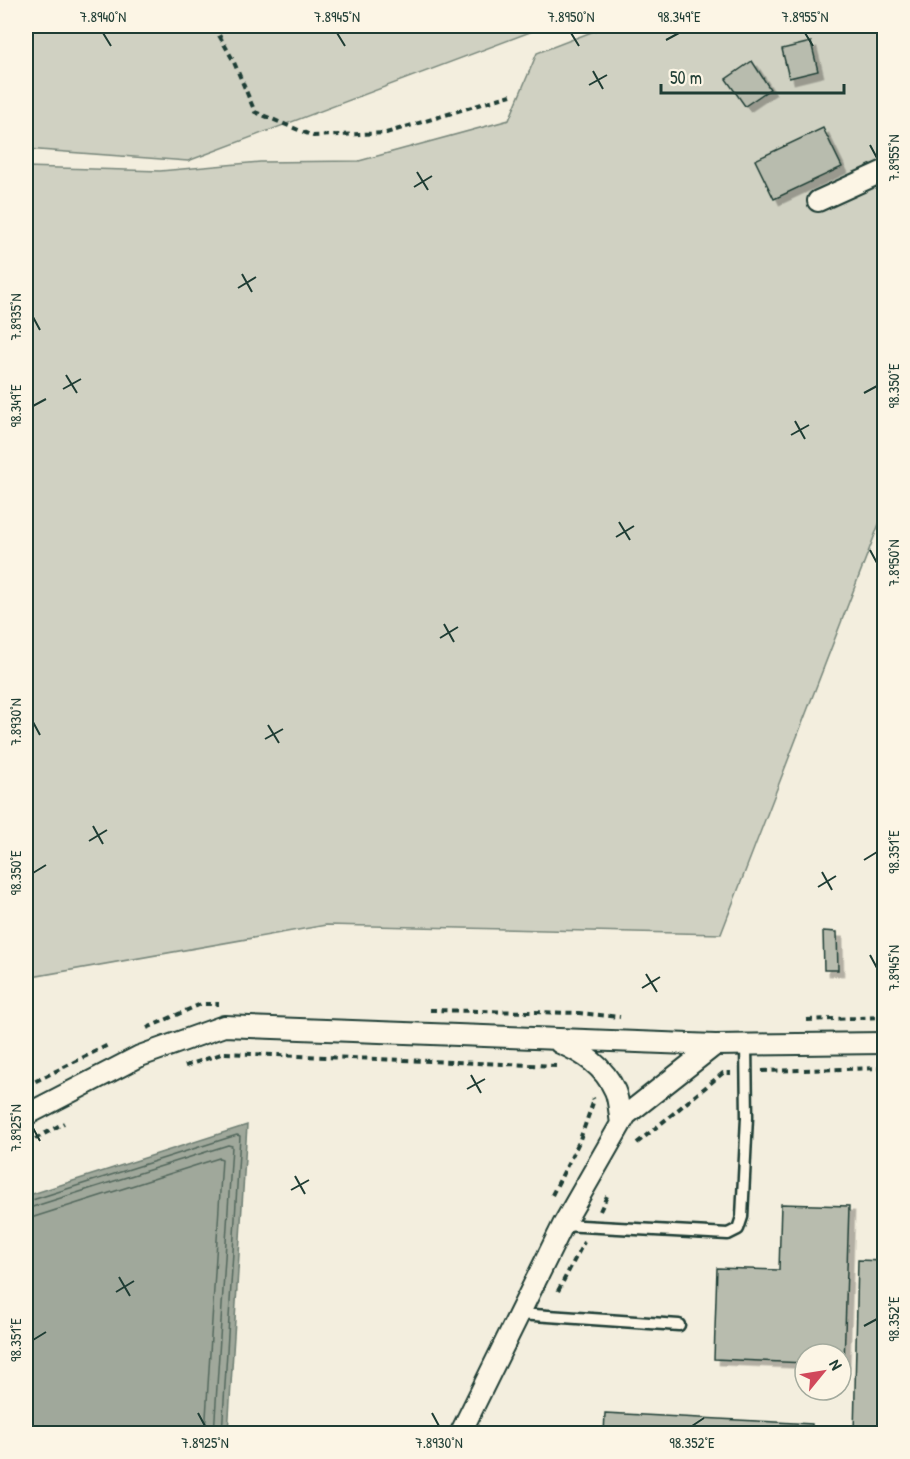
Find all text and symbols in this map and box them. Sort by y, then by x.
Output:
text: 7.8940°N [80,6,126,27]
text: 7.8945°N [314,6,360,27]
text: 7.8950°N [547,6,595,27]
text: 98.349°E [657,6,701,27]
text: 7.8955°N [782,6,828,27]
scale bar [661,57,844,95]
text: 50 m [670,65,702,90]
text: 7.8955°N [883,135,904,181]
text: 7.8935°N [5,293,26,341]
text: 98.350°E [883,363,904,409]
text: 98.349°E [5,384,26,428]
text: 7.8950°N [883,539,904,587]
text: 7.8930°N [5,698,26,746]
text: 98.351°E [883,830,904,874]
text: 98.350°E [5,850,26,896]
text: 7.8945°N [883,945,904,991]
text: 7.8925°N [5,1104,26,1152]
text: 98.352°E [883,1296,904,1342]
text: 98.351°E [5,1318,26,1362]
north arrow [793,1342,853,1402]
text: N [824,1355,848,1374]
text: 7.8925°N [181,1432,229,1453]
text: 7.8930°N [415,1432,463,1453]
text: 98.352°E [669,1432,715,1453]

